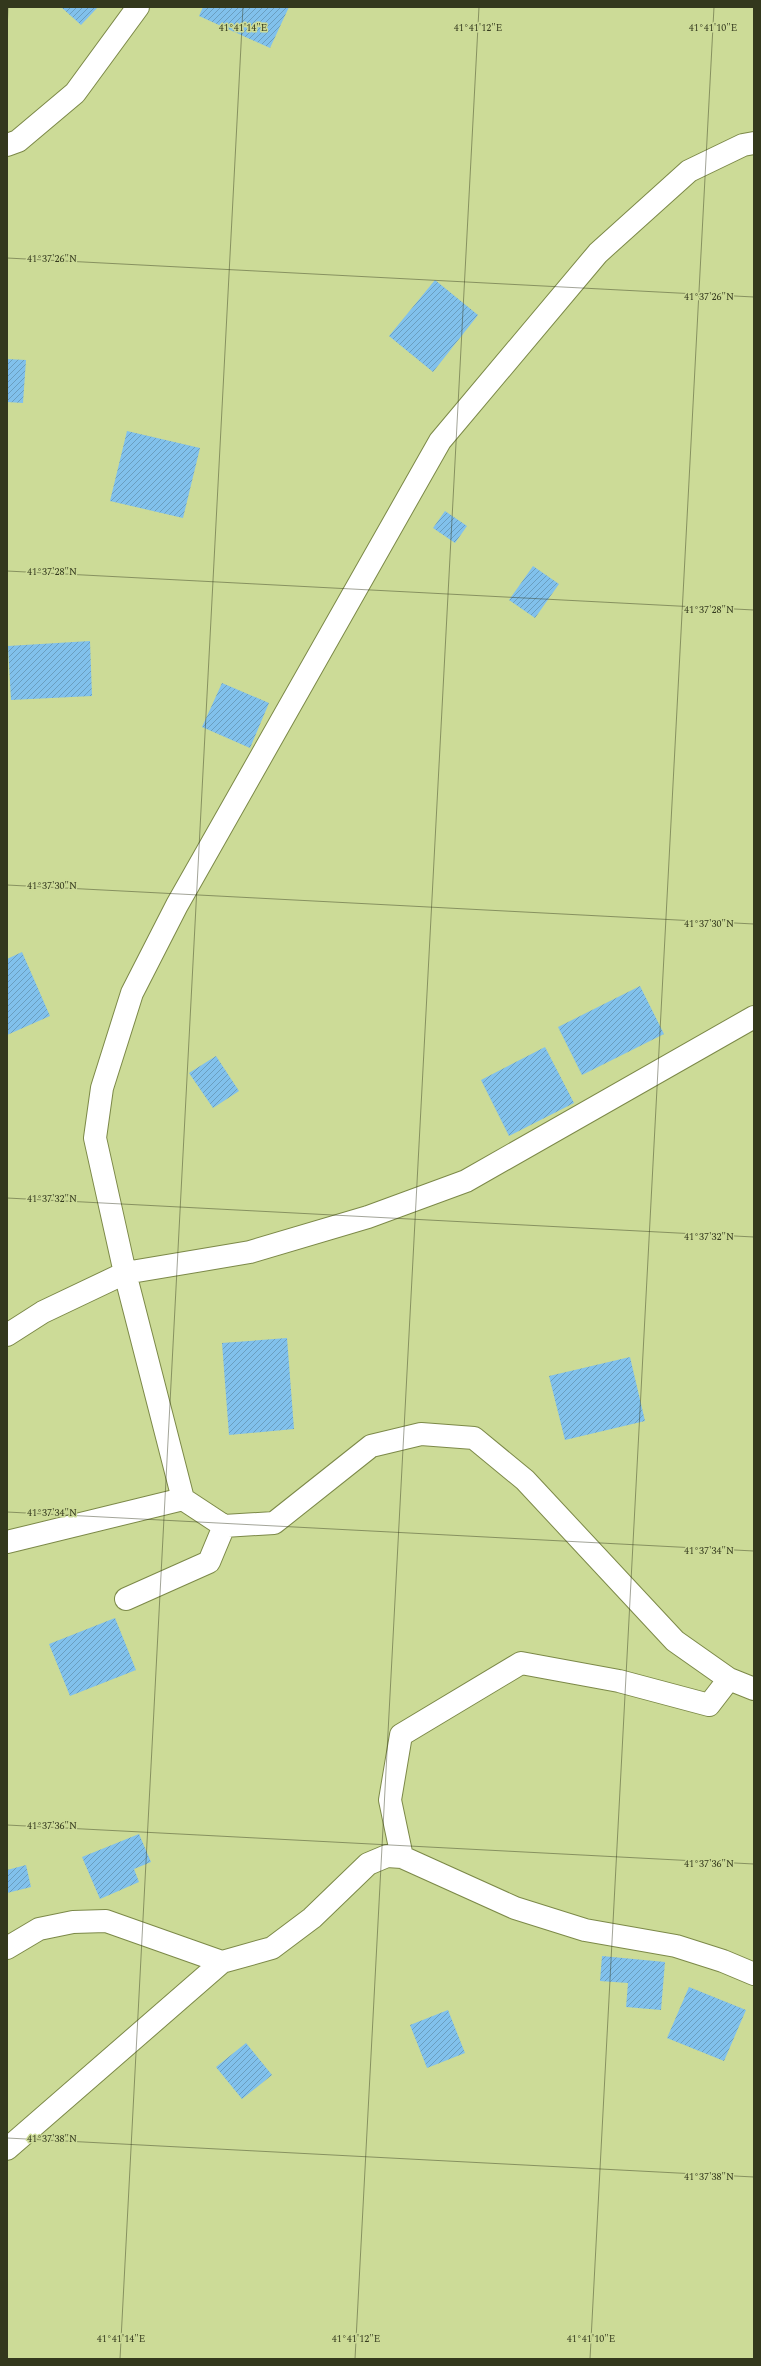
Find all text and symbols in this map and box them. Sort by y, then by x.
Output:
text: 41°41'14"E [219,20,267,36]
text: 41°41'12"E [454,20,502,36]
text: 41°41'10"E [689,20,737,36]
text: 41°37'26"N [27,251,77,267]
text: 41°37'26"N [684,289,734,305]
text: 41°37'28"N [27,564,77,580]
text: 41°37'28"N [684,602,734,618]
text: 41°37'30"N [27,878,77,894]
text: 41°37'30"N [684,916,734,932]
text: 41°37'32"N [27,1191,77,1207]
text: 41°37'32"N [684,1229,734,1245]
text: 41°37'34"N [27,1505,77,1521]
text: 41°37'34"N [684,1543,734,1559]
text: 41°37'36"N [27,1818,77,1834]
text: 41°37'36"N [684,1856,734,1872]
text: 41°37'38"N [27,2131,77,2147]
text: 41°37'38"N [684,2169,734,2185]
text: 41°41'14"E [97,2331,145,2347]
text: 41°41'12"E [332,2331,380,2347]
text: 41°41'10"E [567,2331,615,2347]

